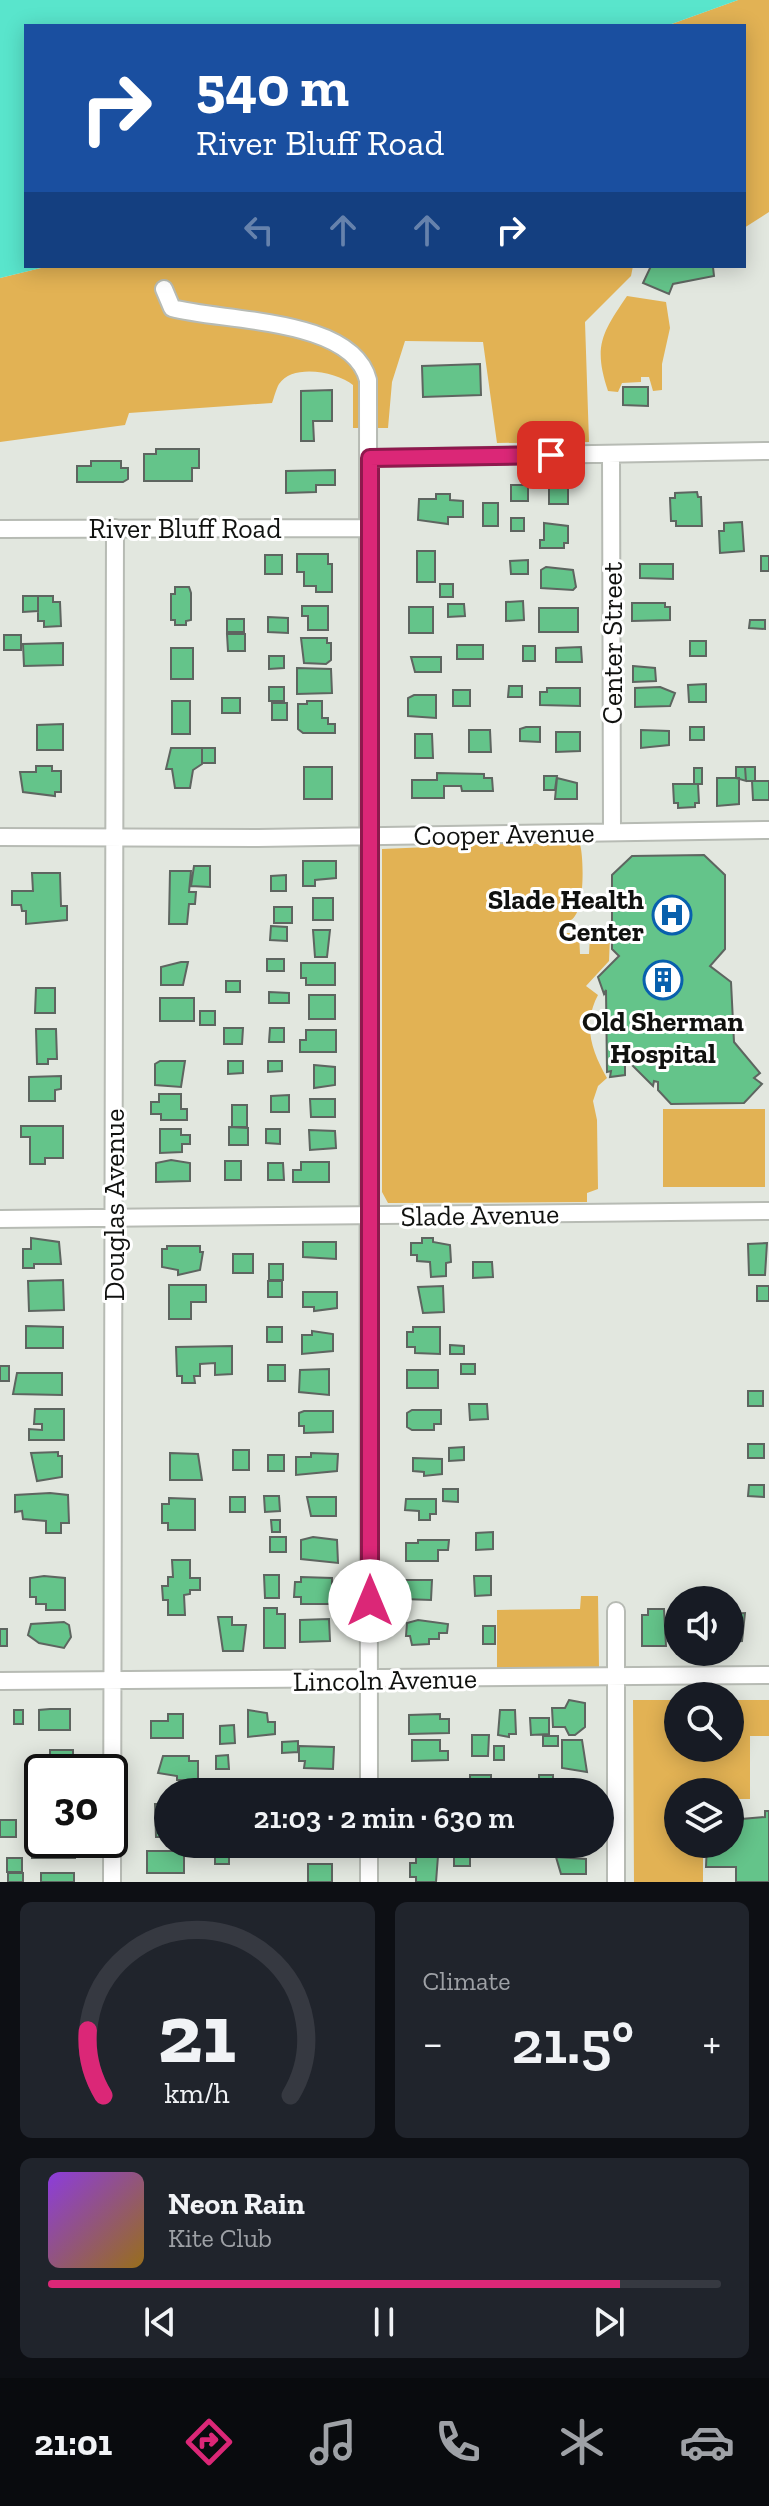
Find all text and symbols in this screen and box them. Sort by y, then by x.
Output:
text: 540 m [196,53,349,120]
icon: right [64,56,168,160]
text: River Bluff Road [196,121,444,164]
icon: left [237,208,281,252]
icon: ahead [321,208,365,252]
icon: ahead [405,208,449,252]
icon: right [489,208,533,252]
pin [517,421,585,489]
icon: arrive [529,433,573,477]
street label: River Bluff Road [88,512,282,545]
street label: Center Street [596,561,629,724]
street label: Cooper Avenue [413,816,595,852]
place label: Slade Health Center [488,883,644,948]
hospital icon: Slade Health Center [651,894,693,936]
building icon: Old Sherman Hospital [642,959,684,1001]
place label: Old Sherman Hospital [582,1005,744,1070]
street label: Douglas Avenue [98,1109,131,1301]
street label: Slade Avenue [400,1197,560,1233]
position arrow [328,1559,412,1643]
map controls [664,1586,744,1858]
button: sound [664,1586,744,1666]
street label: Lincoln Avenue [293,1662,477,1698]
button: search [664,1682,744,1762]
speed limit sign: 30 [24,1754,128,1858]
button: layers [664,1778,744,1858]
text: 21:03 · 2 min · 630 m [254,1800,514,1836]
text: Climate [423,1965,510,1997]
text: 21 [158,1983,236,2083]
text: 21.5° [512,2006,634,2078]
text: − [423,2016,443,2069]
text: + [702,2016,721,2069]
text: km/h [165,2076,230,2110]
text: Neon Rain [168,2186,305,2222]
text: Kite Club [168,2222,272,2254]
icon: previous [138,2300,182,2344]
icon: pause [362,2300,406,2344]
icon: next [587,2300,631,2344]
icon: directions [181,2414,237,2470]
icon: music [305,2414,361,2470]
icon: phone [430,2414,486,2470]
icon: climate [554,2414,610,2470]
icon: car [679,2414,735,2470]
text: 21:01 [34,2421,112,2464]

